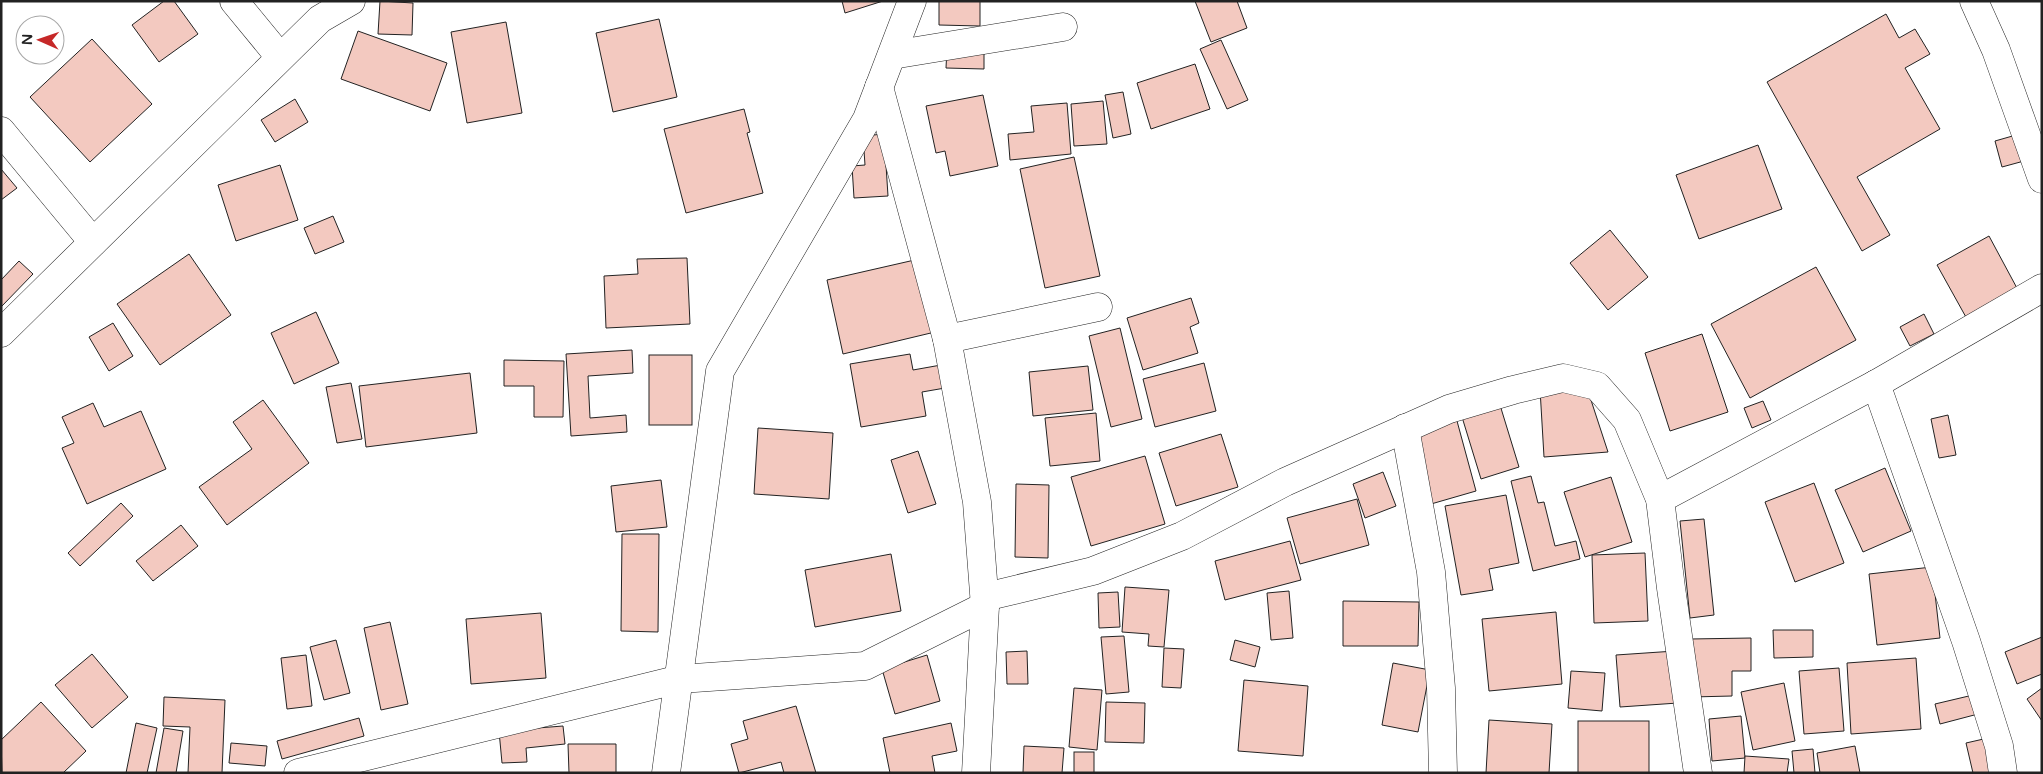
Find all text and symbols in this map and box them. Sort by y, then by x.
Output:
north arrow [15,15,65,65]
text: N [19,34,36,45]

